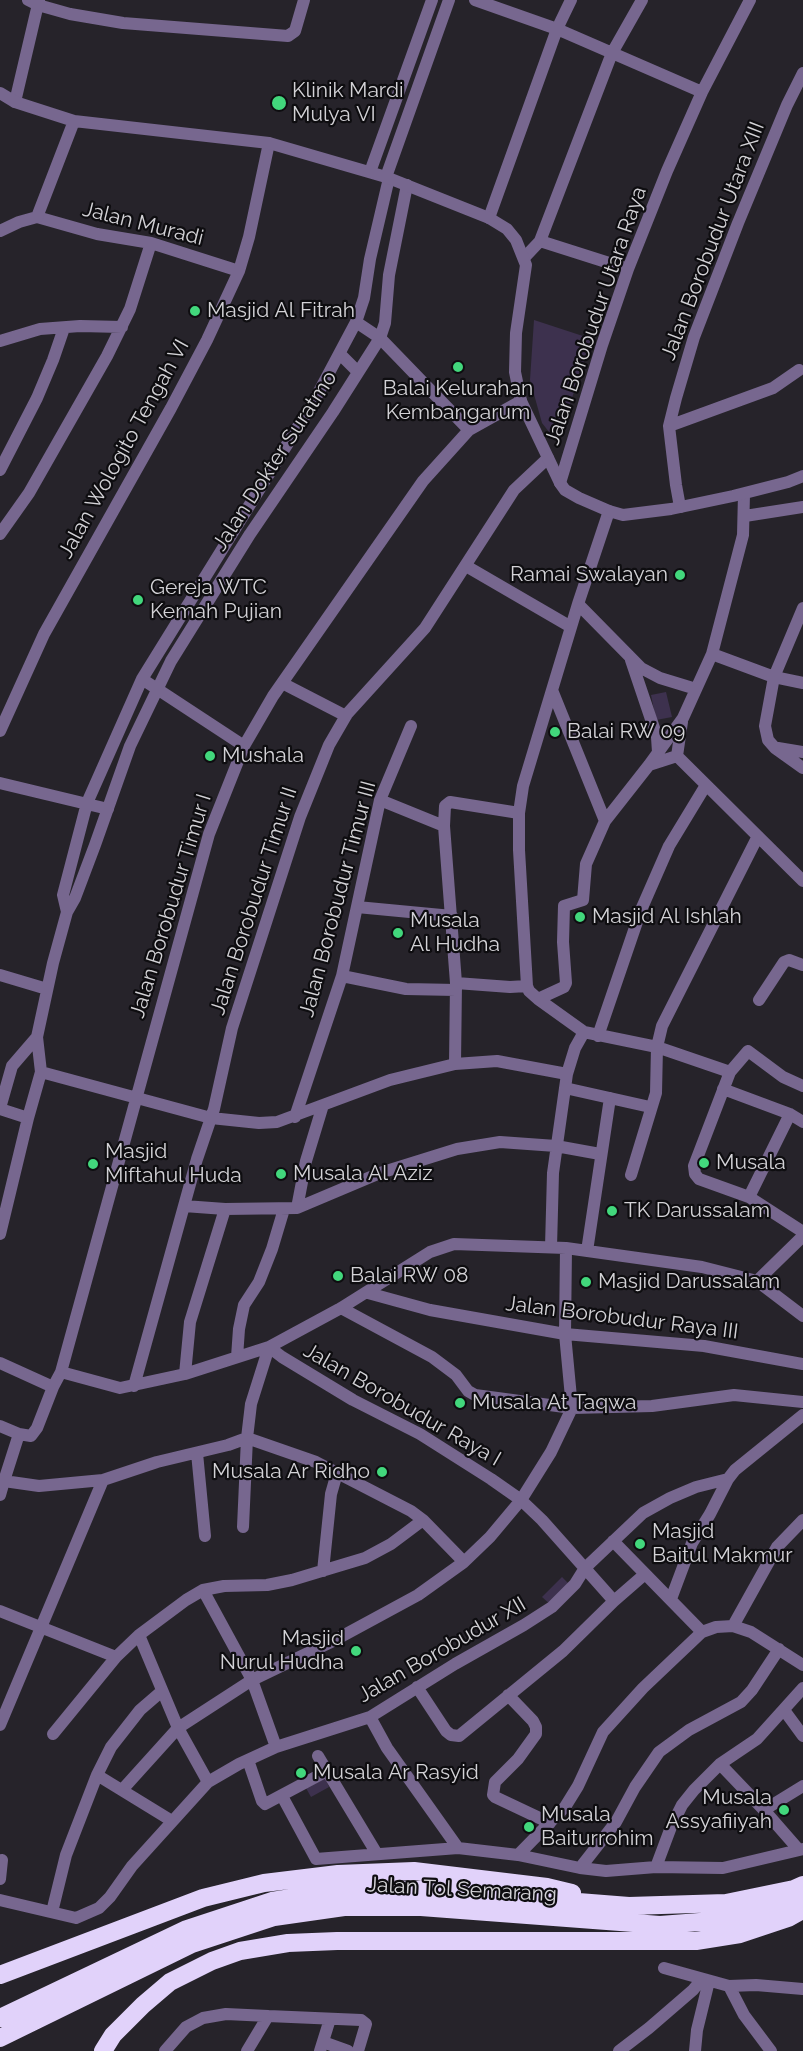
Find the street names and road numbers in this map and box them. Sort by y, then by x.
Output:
street label: Jalan Borobudur Utara XIII [656,118,770,364]
street label: Jalan Borobudur Utara Raya [540,184,652,448]
street label: Jalan Muradi [80,197,206,251]
street label: Jalan Wologito Tengah VI [53,335,195,563]
street label: Jalan Dokter Suratmo [207,366,343,556]
street label: Jalan Borobudur Timur III [294,778,382,1020]
street label: Jalan Borobudur Timur II [205,784,303,1018]
street label: Jalan Borobudur Timur I [125,791,217,1021]
street label: Jalan Borobudur Raya III [504,1291,740,1345]
street label: Jalan Borobudur Raya I [299,1338,505,1472]
street label: Jalan Borobudur XII [354,1592,530,1708]
street label: Jalan Tol Semarang [366,1872,558,1908]

